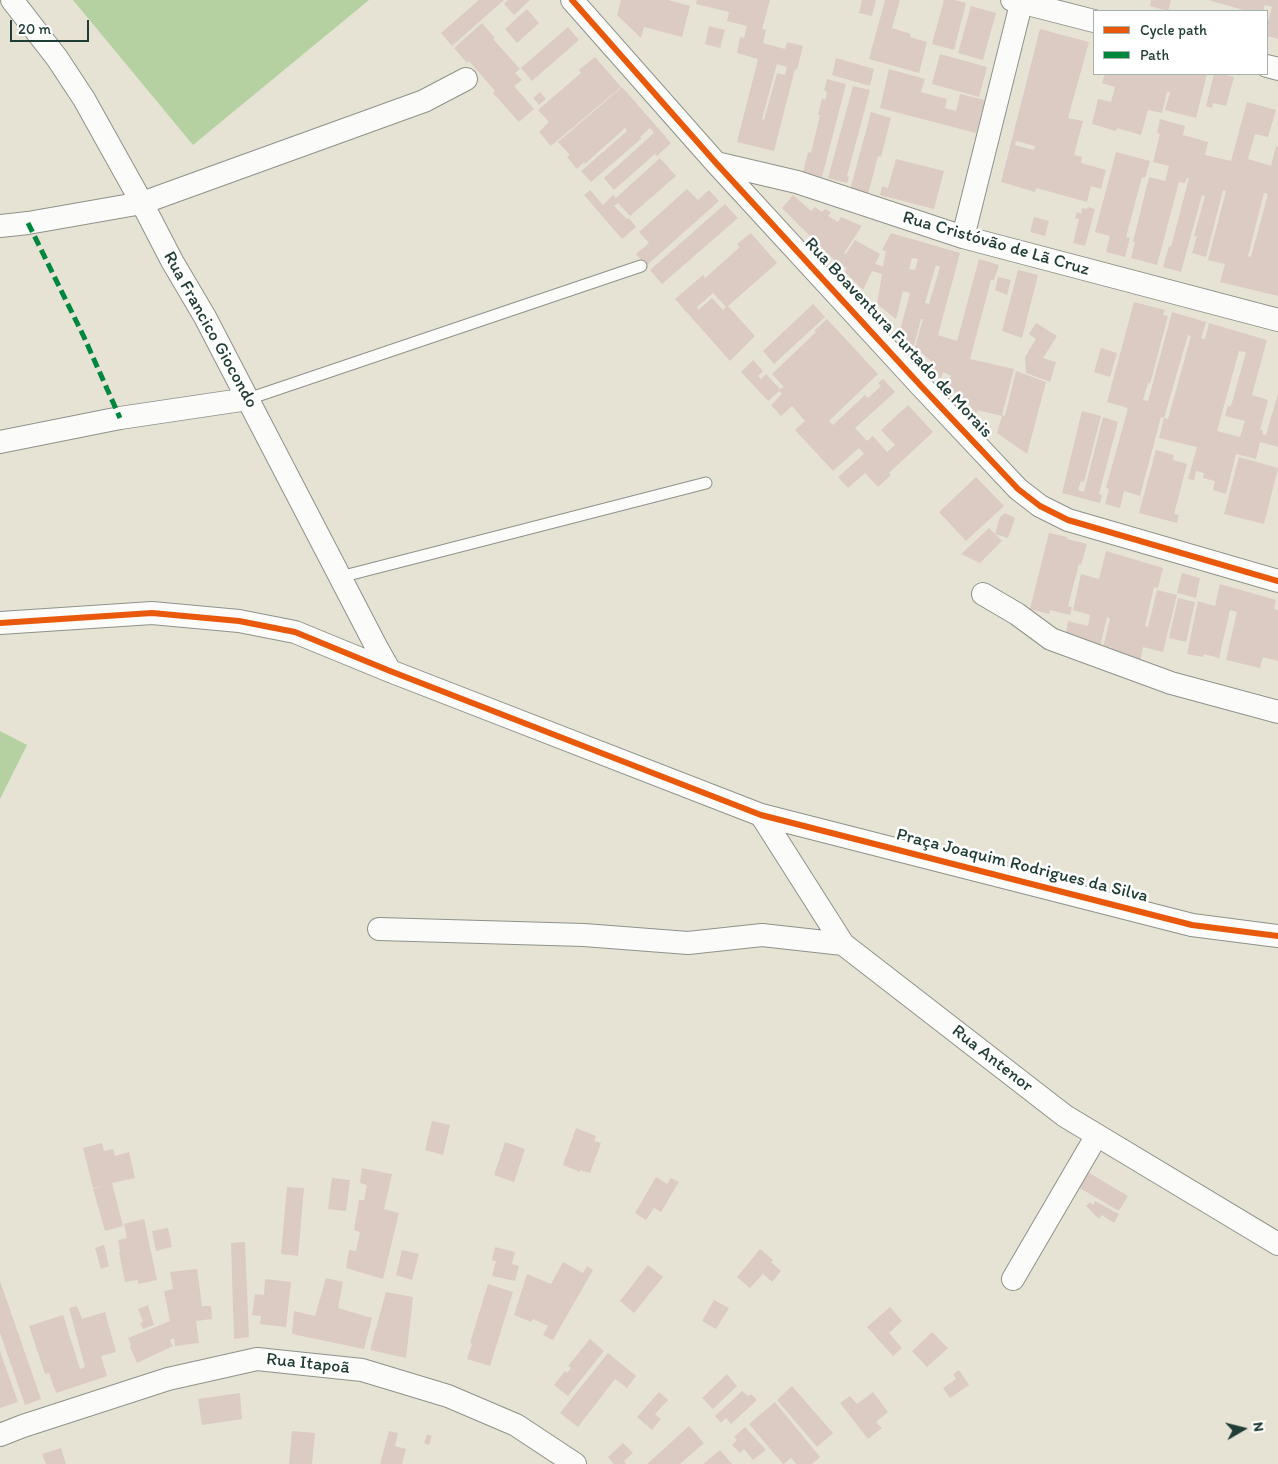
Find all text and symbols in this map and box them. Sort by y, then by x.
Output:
scale bar [12,10,91,42]
legend [1093,10,1268,75]
text: 20 m [18,20,51,38]
text: Cycle path [1140,21,1207,39]
text: Path [1140,46,1169,64]
street label: Rua Cristóvão de Lã Cruz [900,207,1092,281]
street label: Rua Boaventura Furtado de Morais [799,233,997,443]
street label: Rua Francico Giocondo [158,248,262,412]
street label: Praça Joaquim Rodrigues da Silva [894,824,1150,908]
street label: Rua Antenor [947,1021,1037,1097]
street label: Rua Itapoã [265,1349,351,1379]
north arrow [1218,1404,1268,1454]
text: N [1249,1421,1267,1433]

